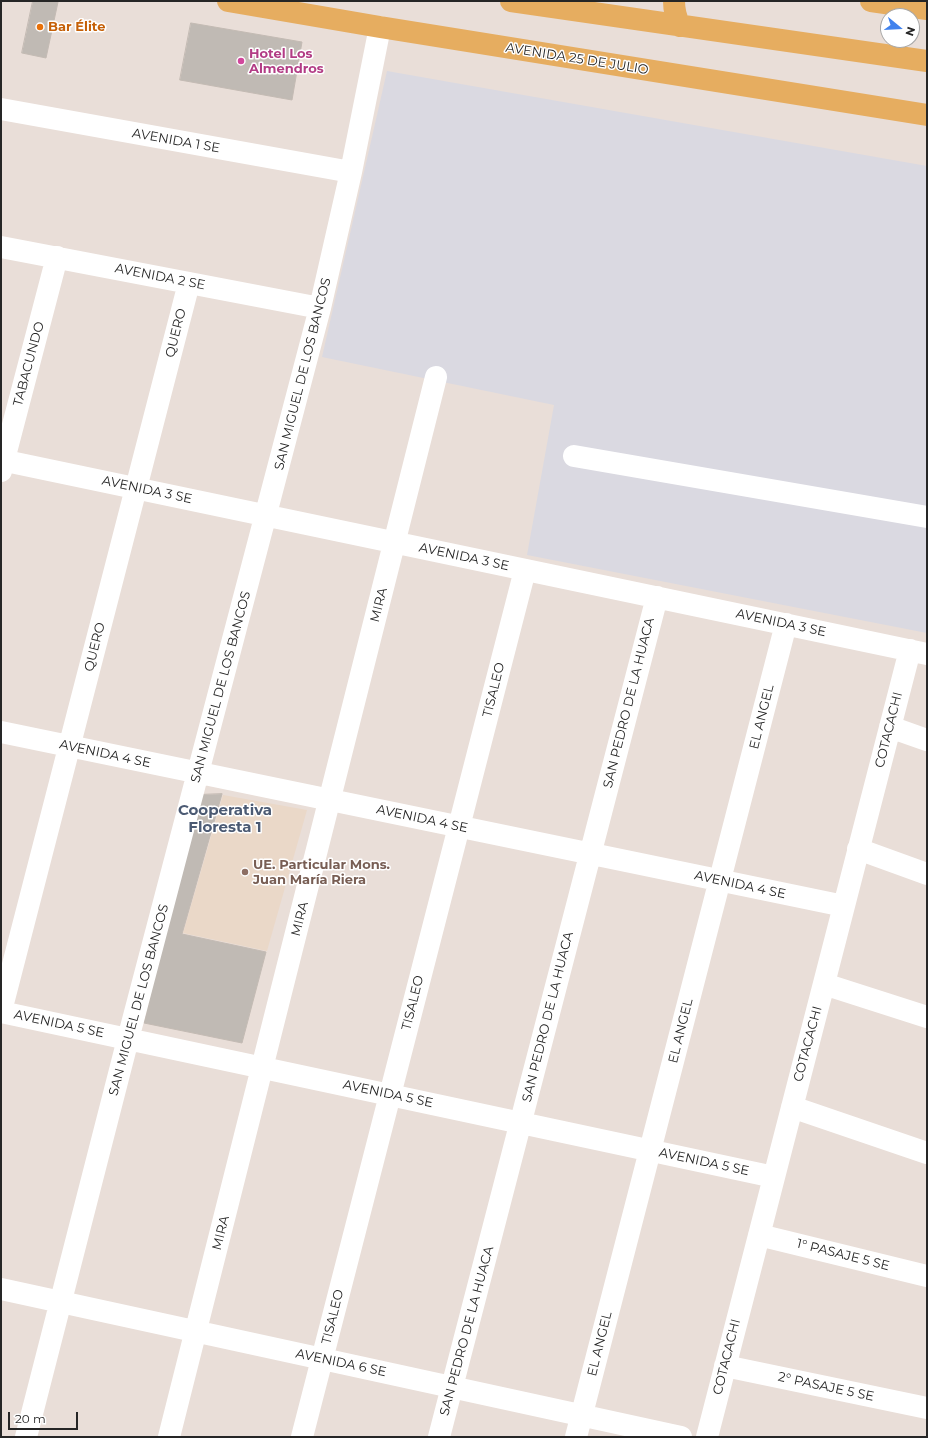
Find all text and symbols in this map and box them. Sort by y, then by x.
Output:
north arrow [880,8,920,48]
place label: Bar Élite [48,19,105,35]
marker: Bar Élite [35,22,45,32]
text: N [902,25,918,38]
street label: AVENIDA 25 DE JULIO [504,40,650,78]
place label: Hotel Los Almendros [249,46,324,77]
marker: Hotel Los Almendros [236,56,246,66]
street label: AVENIDA 1 SE [131,126,221,156]
street label: AVENIDA 2 SE [113,261,207,293]
street label: SAN MIGUEL DE LOS BANCOS [272,276,334,472]
street label: QUERO [162,307,190,359]
street label: TABACUNDO [10,320,48,408]
street label: AVENIDA 3 SE [101,473,193,507]
street label: AVENIDA 3 SE [418,540,510,574]
street label: MIRA [367,586,391,624]
street label: SAN MIGUEL DE LOS BANCOS [188,590,254,784]
street label: AVENIDA 3 SE [735,606,827,640]
street label: SAN PEDRO DE LA HUACA [600,616,658,790]
street label: QUERO [81,621,109,673]
street label: TISALEO [480,661,508,719]
street label: EL ANGEL [746,683,778,751]
street label: COTACACHI [872,690,906,770]
street label: AVENIDA 4 SE [58,737,152,771]
district label: Cooperativa Floresta 1 [178,802,272,837]
street label: AVENIDA 4 SE [375,802,469,836]
place label: UE. Particular Mons. Juan María Riera [253,857,390,888]
marker: UE. Particular Mons. Juan María Riera [240,867,250,877]
street label: AVENIDA 4 SE [693,868,787,902]
street label: MIRA [288,900,312,938]
street label: SAN MIGUEL DE LOS BANCOS [106,903,172,1097]
street label: SAN PEDRO DE LA HUACA [519,930,577,1104]
street label: TISALEO [399,974,427,1032]
street label: EL ANGEL [665,997,697,1065]
street label: COTACACHI [790,1004,826,1084]
street label: AVENIDA 5 SE [13,1007,105,1041]
street label: AVENIDA 5 SE [342,1077,434,1111]
street label: AVENIDA 5 SE [658,1145,750,1179]
street label: MIRA [209,1214,233,1252]
street label: 1° PASAJE 5 SE [795,1236,891,1274]
street label: SAN PEDRO DE LA HUACA [437,1244,497,1418]
street label: TISALEO [319,1288,347,1346]
street label: EL ANGEL [584,1310,616,1378]
street label: COTACACHI [710,1317,744,1397]
street label: AVENIDA 6 SE [294,1346,388,1380]
street label: 2° PASAJE 5 SE [777,1369,875,1405]
scale bar [10,1404,80,1430]
text: 20 m [15,1411,46,1426]

